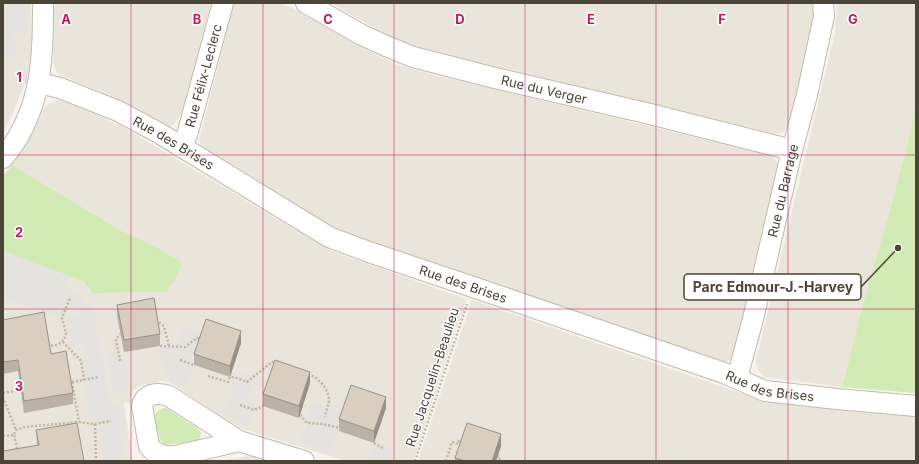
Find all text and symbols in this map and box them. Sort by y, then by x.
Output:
text: A [61,11,71,27]
text: B [193,11,202,27]
text: C [323,11,333,27]
text: D [455,11,465,27]
text: E [587,11,595,27]
text: F [718,11,726,27]
text: G [848,11,858,27]
street label: Rue Félix-Leclerc [181,22,225,129]
text: 1 [16,69,22,85]
street label: Rue du Verger [499,72,589,107]
street label: Rue des Brises [130,113,217,173]
street label: Rue du Barrage [764,142,801,239]
text: 2 [15,224,23,240]
street label: Rue des Brises [417,262,509,306]
callout: Parc Edmour-J.-Harvey [684,274,861,300]
text: Parc Edmour-J.-Harvey [693,278,854,295]
street label: Rue Jacquelin-Beaulieu [402,305,462,449]
street label: Rue des Brises [723,367,815,404]
text: 3 [15,378,23,394]

